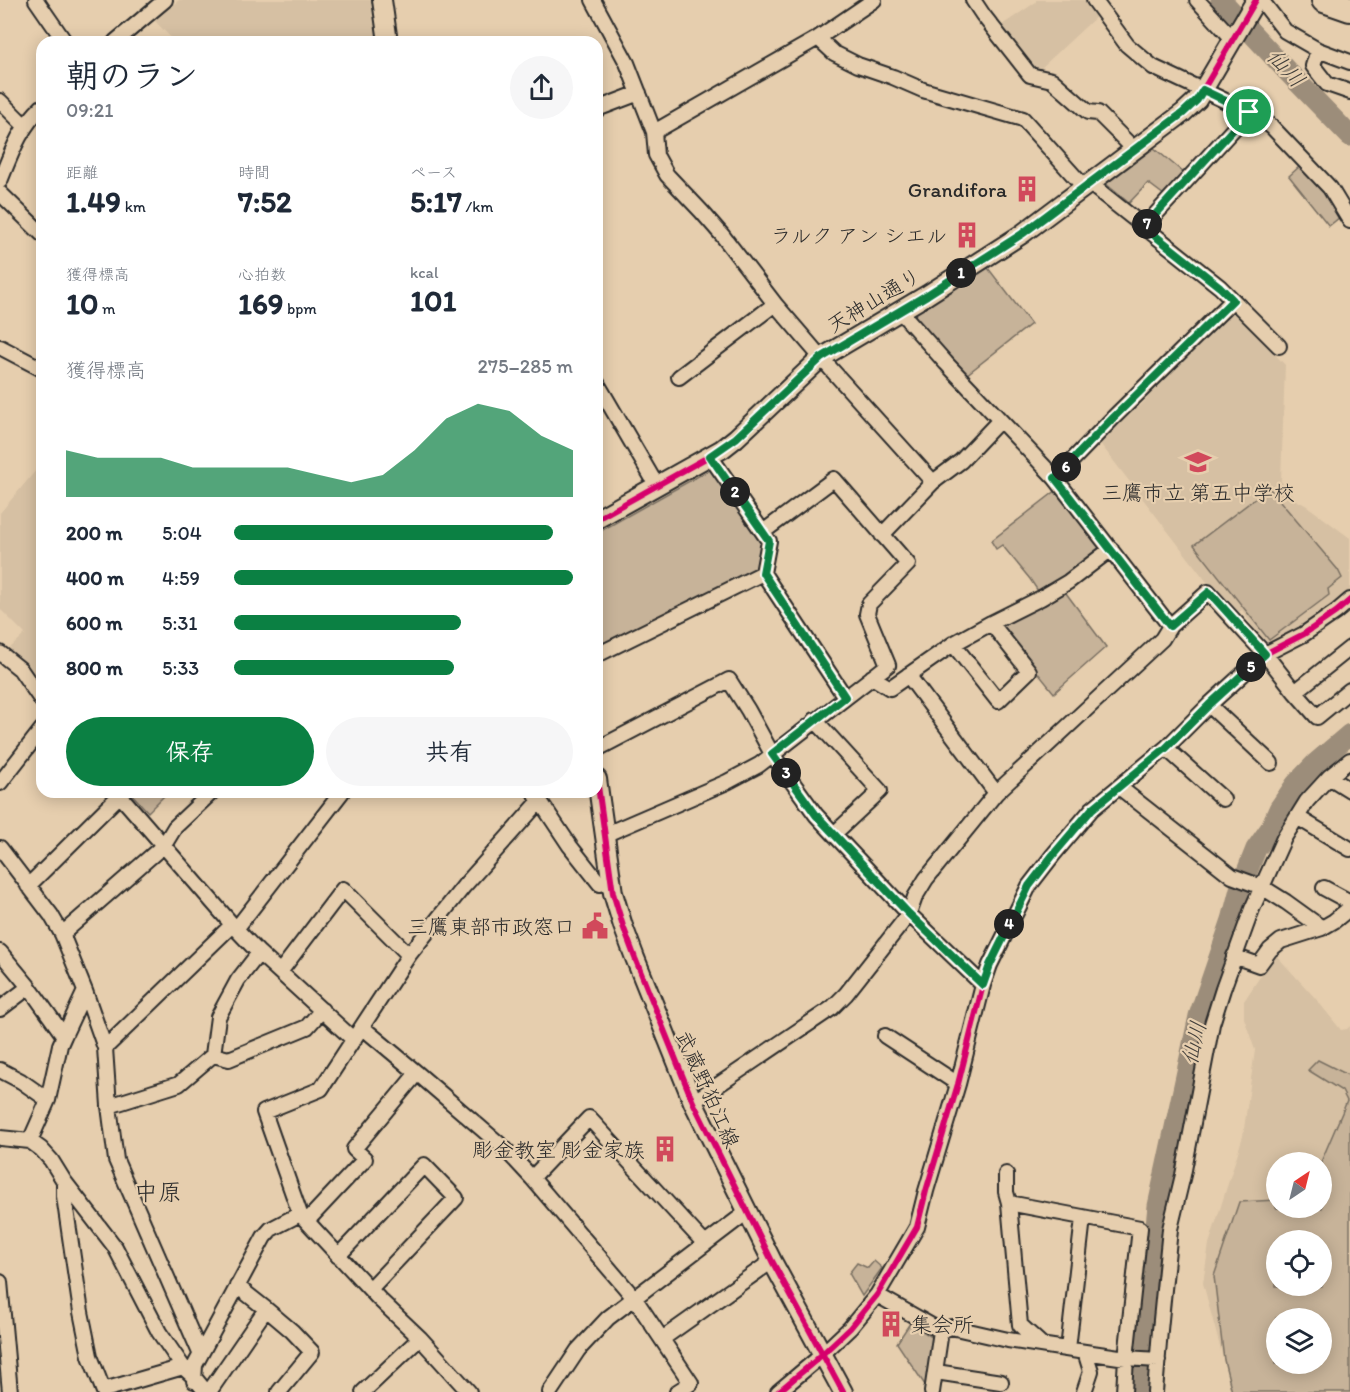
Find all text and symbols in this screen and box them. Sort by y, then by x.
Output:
water label: 仙川 [1261,43,1311,93]
text: 朝のラン [66,56,198,95]
button: share [510,56,573,119]
pin [1223,86,1274,137]
icon: arrive [1232,95,1265,128]
text: 09:21 [66,98,113,122]
text: 距離 [66,163,98,182]
text: 時間 [238,163,270,182]
text: ペース [410,163,457,182]
building icon: Grandifora [1012,174,1042,204]
place label: Grandifora [908,177,1007,202]
text: 1.49 [66,183,121,220]
text: 7:52 [238,183,292,220]
text: 5:17 [410,183,462,220]
text: km [121,197,146,216]
text: /km [462,197,493,216]
pin: 7 [1132,209,1162,239]
text: 7 [1143,214,1151,233]
building icon: ラルク アン シエル [952,220,982,250]
place label: ラルク アン シエル [770,223,947,248]
pin: 1 [946,258,976,288]
street label: 天神山通り [823,262,925,338]
text: kcal [410,263,438,282]
text: 1 [957,263,965,282]
text: 獲得標高 [66,265,130,284]
text: 心拍数 [238,265,286,284]
text: 101 [410,282,456,319]
text: 10 [66,285,98,322]
text: 169 [238,285,283,322]
text: m [98,299,115,318]
text: bpm [283,299,317,318]
text: 275–285 m [478,354,573,378]
text: 獲得標高 [66,358,146,382]
school or university icon: 三鷹市立 第五中学校 [1183,447,1213,477]
pin: 6 [1051,452,1081,482]
text: 6 [1062,457,1070,476]
pin: 2 [720,477,750,507]
place label: 三鷹市立 第五中学校 [1101,480,1295,505]
text: 2 [731,482,739,501]
text: 200 m [66,521,122,545]
text: 5:04 [162,521,202,545]
text: 400 m [66,566,124,590]
text: 4:59 [162,566,200,590]
text: 600 m [66,611,123,635]
text: 5:31 [162,611,198,635]
pin: 5 [1236,652,1266,682]
text: 800 m [66,656,123,680]
text: 5:33 [162,656,199,680]
text: 5 [1247,657,1255,676]
button: 保存 [66,717,314,786]
button: 共有 [326,717,573,786]
pin: 3 [771,758,801,788]
text: 3 [782,763,790,782]
pin: 4 [994,909,1024,939]
public building icon: 三鷹東部市政窓口 [580,911,610,941]
place label: 三鷹東部市政窓口 [407,914,575,939]
text: 4 [1004,914,1014,933]
water label: 仙川 [1176,1019,1212,1067]
street label: 武蔵野狛江線 [671,1026,745,1152]
building icon: 彫金教室 彫金家族 [650,1134,680,1164]
place label: 彫金教室 彫金家族 [472,1137,645,1162]
north arrow [1266,1152,1332,1218]
map controls [1266,1152,1332,1374]
district label: 中原 [134,1177,182,1206]
button: locate [1266,1230,1332,1296]
button: layers [1266,1308,1332,1374]
building icon: 集会所 [876,1309,906,1339]
place label: 集会所 [911,1312,974,1337]

